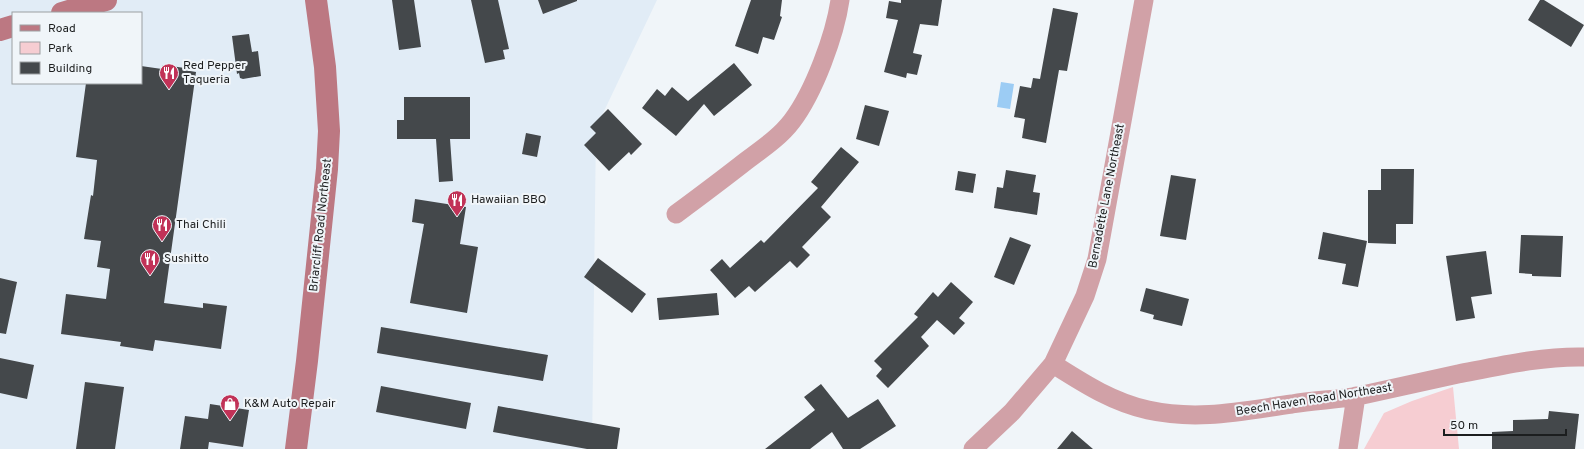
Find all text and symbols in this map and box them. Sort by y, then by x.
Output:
legend [12,12,142,84]
text: Road [48,21,76,37]
text: Park [48,41,73,57]
place label: Red Pepper Taqueria [183,58,246,88]
text: Building [48,61,92,77]
restaurant icon: Red Pepper Taqueria [158,62,180,90]
street label: Bernadette Lane Northeast [1085,122,1129,270]
street label: Briarcliff Road Northeast [306,157,336,293]
restaurant icon: Hawaiian BBQ [446,189,468,217]
place label: Hawaiian BBQ [471,192,546,208]
restaurant icon: Thai Chili [151,214,173,242]
place label: Thai Chili [176,217,226,233]
restaurant icon: Sushitto [139,248,161,276]
place label: Sushitto [164,251,209,267]
street label: Beech Haven Road Northeast [1235,380,1393,420]
shop icon: K&M Auto Repair [219,393,241,421]
place label: K&M Auto Repair [244,396,336,412]
scale bar [1444,411,1566,437]
text: 50 m [1450,418,1478,434]

